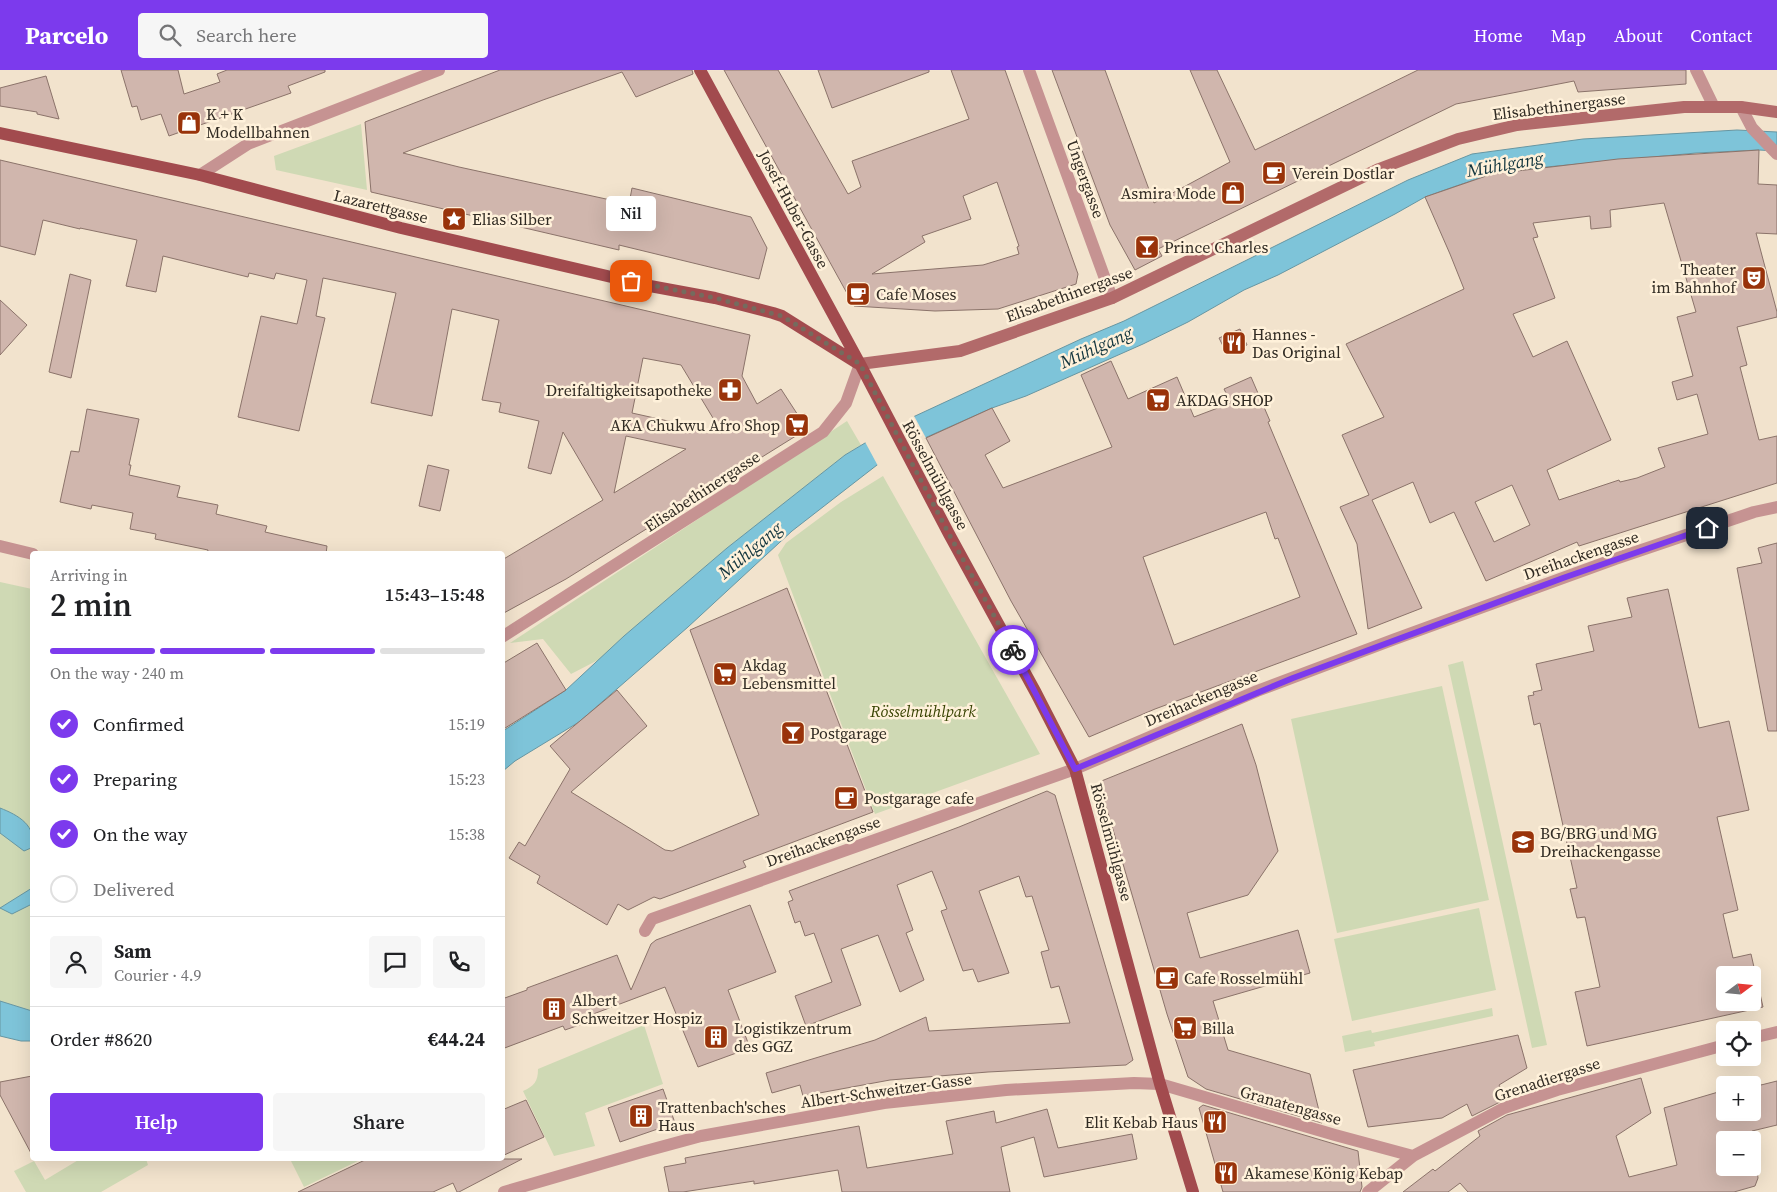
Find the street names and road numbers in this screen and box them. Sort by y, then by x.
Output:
street label: Elisabethinergasse [1491,87,1627,125]
street label: Ungergasse [1062,137,1110,221]
street label: Josef-Huber-Gasse [753,145,835,272]
street label: Lazarettgasse [332,184,430,228]
street label: Elisabethinergasse [1002,261,1136,327]
street label: Rösselmühlgasse [898,416,974,534]
street label: Elisabethinergasse [640,445,764,537]
street label: Dreihackengasse [1520,525,1642,585]
street label: Dreihackengasse [1141,664,1261,732]
street label: Rösselmühlgasse [1086,780,1138,904]
street label: Dreihackengasse [763,810,883,872]
street label: Grenadiergasse [1491,1051,1603,1107]
street label: Albert-Schweitzer-Gasse [799,1067,973,1113]
street label: Granatengasse [1238,1080,1344,1130]

